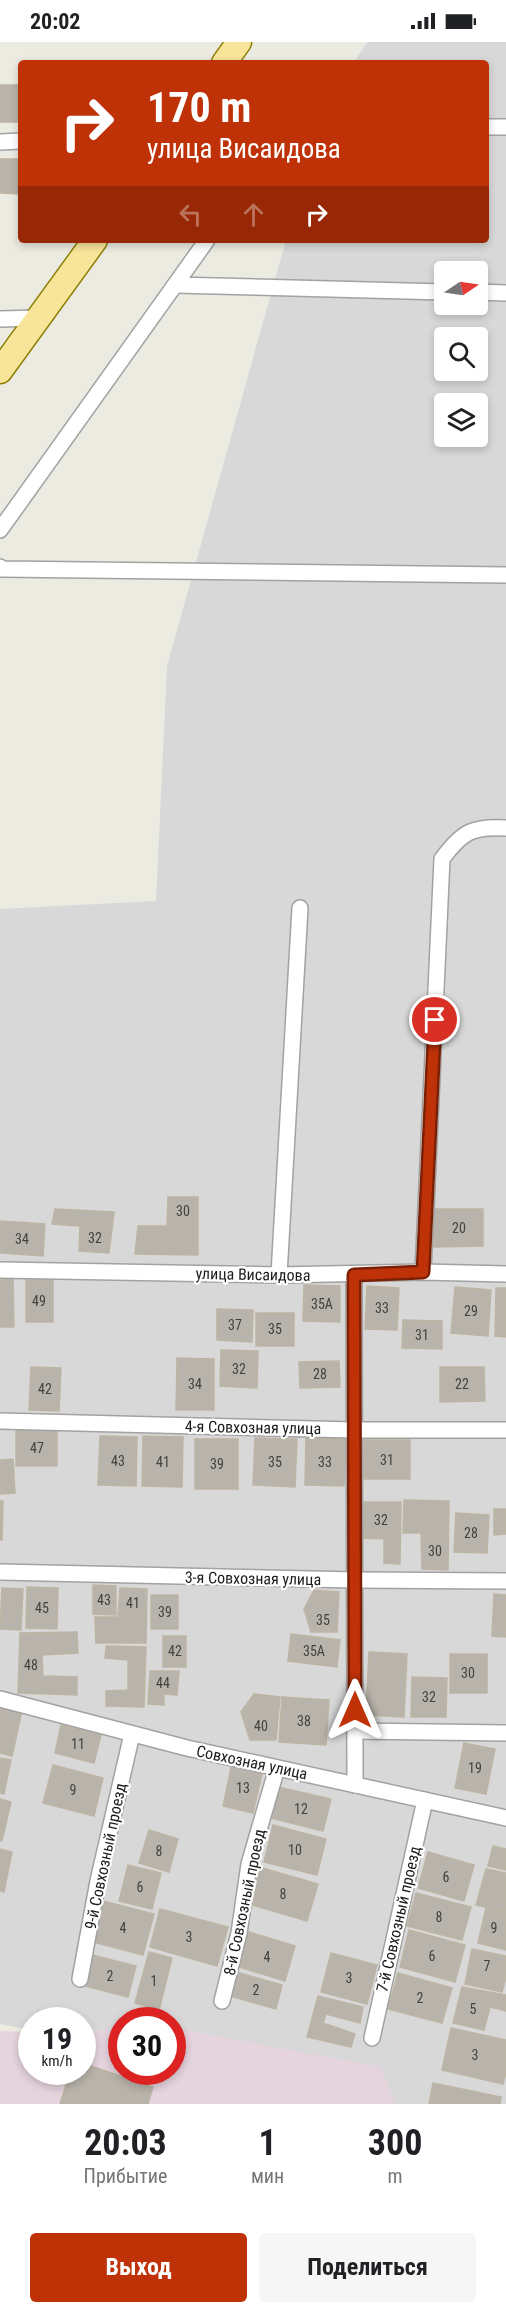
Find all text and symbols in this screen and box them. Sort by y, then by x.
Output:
text: 20:02 [30,9,81,34]
text: 170 m [147,83,252,132]
icon: right [48,84,126,162]
text: улица Висаидова [147,133,341,165]
icon: left [174,198,207,231]
icon: ahead [237,198,270,231]
icon: right [300,198,333,231]
north arrow [434,261,488,315]
map controls [434,261,488,447]
button: search [434,327,488,381]
button: layers [434,393,488,447]
pin [409,994,460,1045]
icon: arrive [418,1003,451,1036]
house number: 30 [176,1203,190,1219]
house number: 20 [452,1220,466,1236]
house number: 32 [88,1230,102,1246]
house number: 34 [15,1231,29,1247]
street label: улица Висаидова [195,1264,311,1285]
house number: 49 [32,1293,46,1309]
house number: 35А [311,1296,333,1312]
house number: 33 [375,1300,389,1316]
house number: 29 [464,1303,478,1319]
house number: 37 [228,1317,242,1333]
house number: 35 [268,1321,282,1337]
house number: 31 [415,1327,429,1343]
house number: 32 [232,1361,246,1377]
house number: 28 [313,1366,327,1382]
house number: 34 [188,1376,202,1392]
house number: 22 [455,1376,469,1392]
house number: 42 [38,1381,52,1397]
street label: 4-я Совхозная улица [185,1417,321,1438]
house number: 47 [30,1440,44,1456]
house number: 31 [380,1452,394,1468]
house number: 43 [111,1453,125,1469]
house number: 41 [156,1454,170,1470]
house number: 35 [268,1454,282,1470]
house number: 33 [318,1454,332,1470]
house number: 39 [210,1456,224,1472]
house number: 32 [374,1512,388,1528]
house number: 28 [464,1525,478,1541]
house number: 30 [428,1543,442,1559]
street label: 3-я Совхозная улица [185,1568,321,1589]
house number: 43 [97,1592,111,1608]
house number: 41 [126,1595,140,1611]
house number: 45 [35,1600,49,1616]
house number: 39 [158,1604,172,1620]
house number: 35 [316,1612,330,1628]
house number: 42 [168,1643,182,1659]
house number: 35А [303,1643,325,1659]
house number: 48 [24,1657,38,1673]
house number: 30 [461,1665,475,1681]
house number: 44 [156,1675,170,1691]
position arrow [323,1678,387,1742]
house number: 32 [422,1689,436,1705]
house number: 38 [297,1713,311,1729]
house number: 40 [254,1718,268,1734]
house number: 11 [71,1736,85,1752]
street label: Совхозная улица [195,1741,309,1784]
house number: 19 [468,1760,482,1776]
house number: 13 [236,1780,250,1796]
street label: 9-й Совхозный проезд [81,1781,130,1931]
house number: 9 [70,1782,76,1798]
house number: 12 [294,1801,308,1817]
street label: 8-й Совхозный проезд [220,1827,269,1977]
house number: 10 [288,1842,302,1858]
house number: 8 [156,1843,163,1859]
street label: 7-й Совхозный проезд [372,1844,425,1994]
house number: 6 [443,1869,450,1885]
house number: 6 [137,1879,144,1895]
house number: 8 [280,1886,287,1902]
house number: 8 [436,1909,443,1925]
house number: 4 [120,1920,127,1936]
house number: 9 [491,1920,497,1936]
house number: 3 [186,1929,192,1945]
house number: 6 [429,1948,436,1964]
house number: 4 [264,1949,271,1965]
house number: 7 [484,1958,491,1974]
house number: 2 [107,1968,114,1984]
house number: 3 [346,1970,352,1986]
house number: 1 [151,1973,157,1989]
house number: 2 [253,1982,260,1998]
house number: 2 [417,1990,424,2006]
house number: 5 [470,2001,477,2017]
speed limit sign: 30 [108,2007,186,2085]
text: 19 [42,2021,72,2056]
house number: 3 [472,2047,478,2063]
text: km/h [42,2052,72,2070]
text: 20:03 [84,2122,167,2164]
text: 1 [258,2122,277,2164]
text: 300 [368,2122,422,2164]
text: Прибытие [84,2164,167,2188]
text: мин [251,2164,284,2188]
text: m [388,2164,403,2188]
button: Выход [30,2233,247,2302]
button: Поделиться [259,2233,476,2302]

